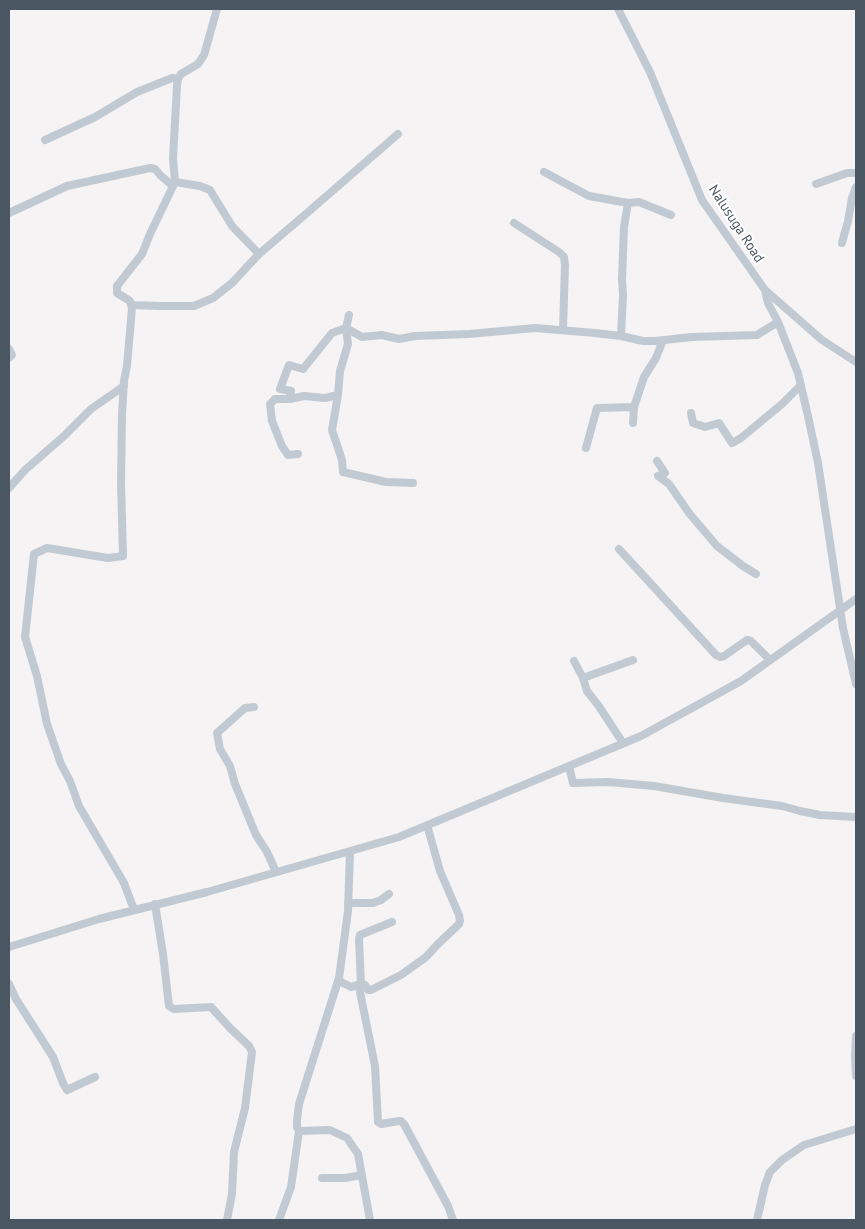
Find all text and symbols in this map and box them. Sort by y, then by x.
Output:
street label: Nalusuga Road [705,182,767,266]

